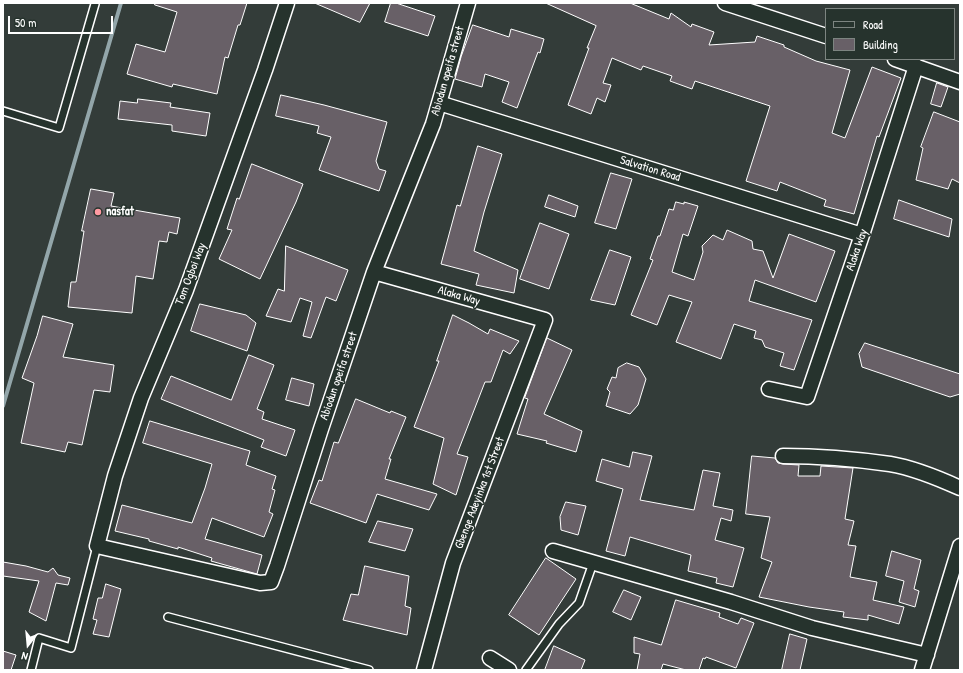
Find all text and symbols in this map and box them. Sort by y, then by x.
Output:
scale bar [10,8,115,34]
legend [825,8,955,60]
text: 50 m [15,14,36,31]
text: Road [863,16,883,33]
street label: Abiodun opeifa street [428,25,468,117]
text: Building [863,36,898,53]
street label: Salvation Road [618,153,682,185]
place label: nasfat [106,205,134,219]
marker: nasfat [93,207,103,217]
street label: Alaka Way [843,227,871,273]
street label: Tom Ogboi Way [172,241,210,307]
street label: Alaka Way [436,283,482,309]
street label: Abiodun opeifa street [317,330,361,422]
street label: Gbenge Adeyinka 1st Street [452,435,508,551]
north arrow [8,625,48,665]
text: N [20,649,29,664]

